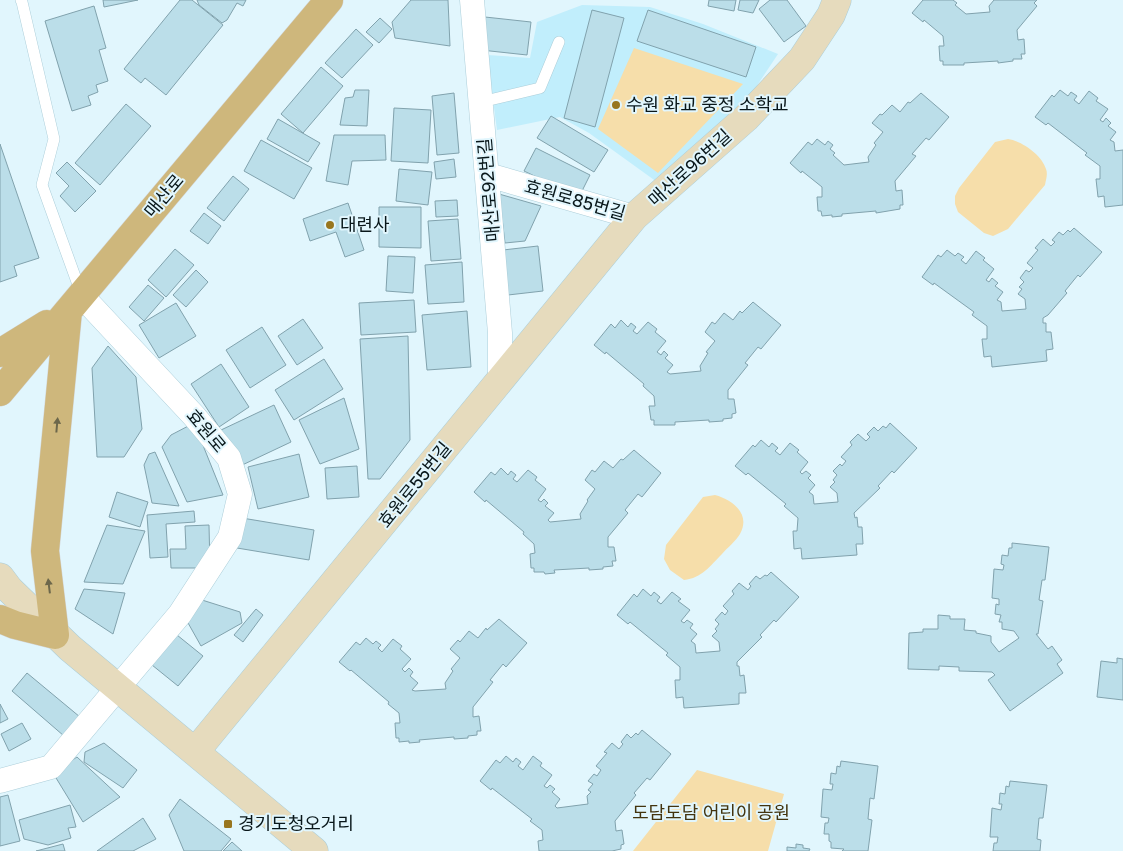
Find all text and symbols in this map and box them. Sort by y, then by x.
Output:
place label: 수원 화교 중정 소학교 [626,93,789,115]
marker: 수원 화교 중정 소학교 [610,99,622,111]
street label: 매산로96번길 [643,124,736,210]
street label: 매산로92번길 [473,137,504,243]
street label: 매산로 [139,169,188,221]
street label: 효원로85번길 [522,174,628,224]
place label: 대련사 [340,213,390,235]
marker: 대련사 [324,219,336,231]
street label: 효원로 [182,404,231,456]
one-way arrow [53,416,61,432]
street label: 효원로55번길 [373,437,455,532]
one-way arrow [45,578,53,594]
park label: 도담도담 어린이 공원 [632,801,790,823]
place label: 경기도청오거리 [238,812,354,834]
marker: 경기도청오거리 [222,818,234,830]

